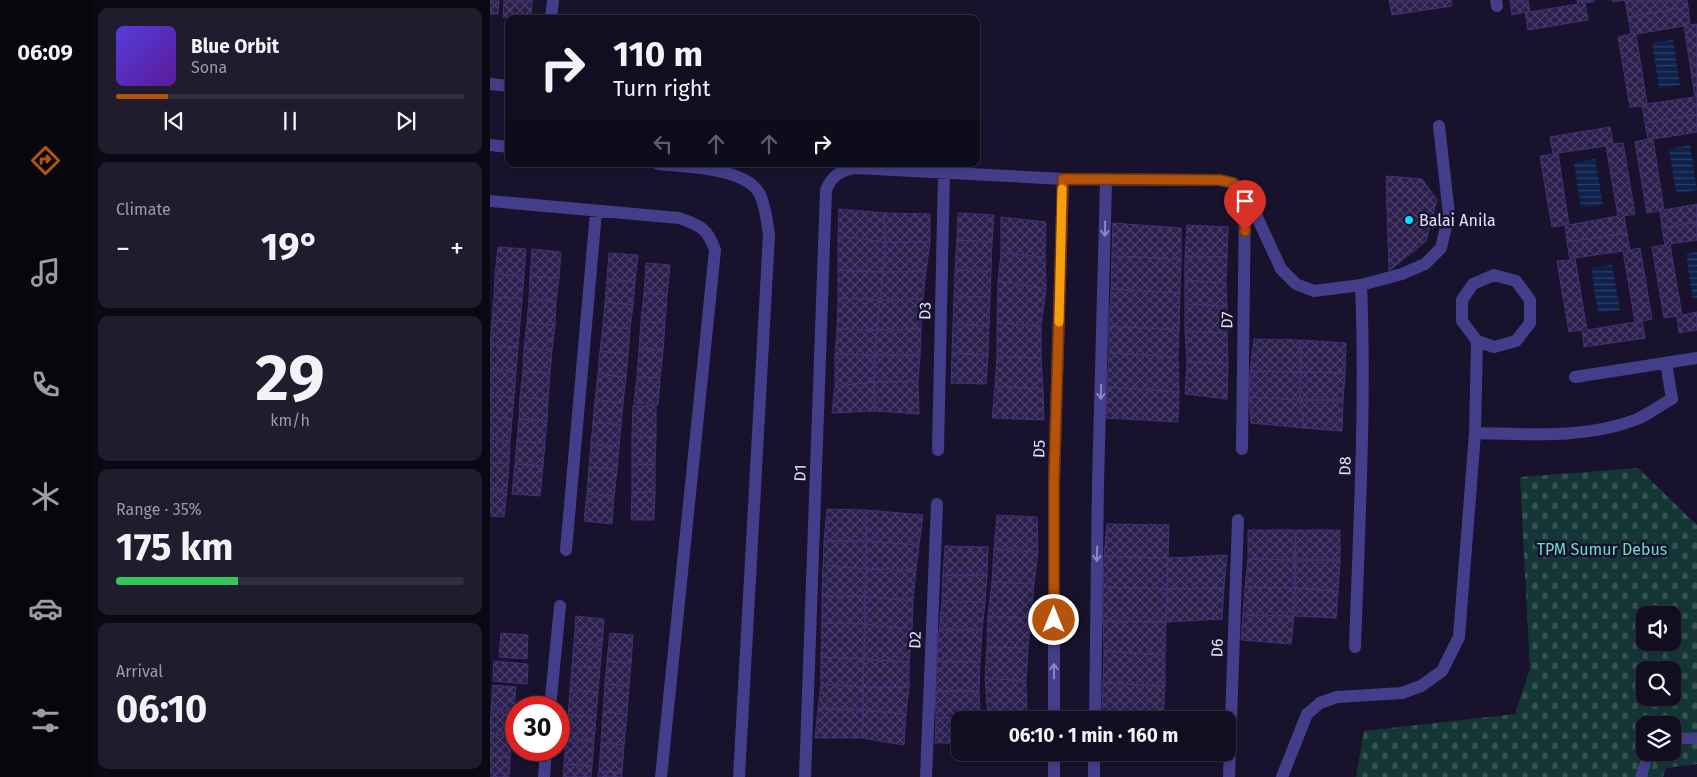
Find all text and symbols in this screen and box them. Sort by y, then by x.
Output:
text: 110 m [613,33,703,75]
text: Blue Orbit [191,35,279,58]
icon: right [530,35,595,100]
text: 06:09 [17,39,73,66]
text: Sona [191,58,227,77]
text: Turn right [613,75,710,102]
icon: previous [160,107,188,135]
icon: pause [276,107,304,135]
icon: next [392,107,420,135]
icon: left [649,130,677,158]
icon: ahead [702,130,730,158]
icon: ahead [755,130,783,158]
icon: right [808,130,836,158]
icon: directions [28,143,63,178]
pin [1224,180,1266,231]
icon: arrive [1231,187,1259,215]
text: Climate [116,200,171,219]
place label: Balai Anila [1419,211,1496,230]
marker: Balai Anila [1403,214,1415,226]
one-way arrow [1100,221,1109,237]
text: 19° [261,224,319,270]
text: − [116,232,130,265]
text: + [450,232,464,265]
icon: music [28,255,63,290]
street label: D3 [915,302,935,320]
street label: D7 [1217,311,1237,329]
text: 29 [255,339,325,417]
icon: phone [28,367,63,402]
one-way arrow [1096,383,1105,399]
text: km/h [270,411,310,430]
street label: D5 [1029,440,1049,458]
street label: D8 [1335,456,1355,476]
street label: D1 [790,464,810,482]
icon: climate [28,479,63,514]
text: Range · 35% [116,500,202,519]
text: 175 km [116,524,233,570]
park label: TPM Sumur Debus [1537,540,1667,559]
one-way arrow [1093,546,1102,562]
icon: car [28,591,63,626]
position arrow [1027,593,1079,645]
map controls [1636,606,1681,761]
button: sound [1636,606,1681,651]
street label: D2 [905,631,925,649]
street label: D6 [1207,638,1227,658]
button: search [1636,661,1681,706]
text: Arrival [116,662,163,681]
one-way arrow [1049,664,1059,680]
text: 06:10 [116,686,207,732]
speed limit sign: 30 [505,696,570,761]
icon: filters [28,703,63,738]
button: layers [1636,716,1681,761]
text: 06:10 · 1 min · 160 m [1009,724,1178,747]

